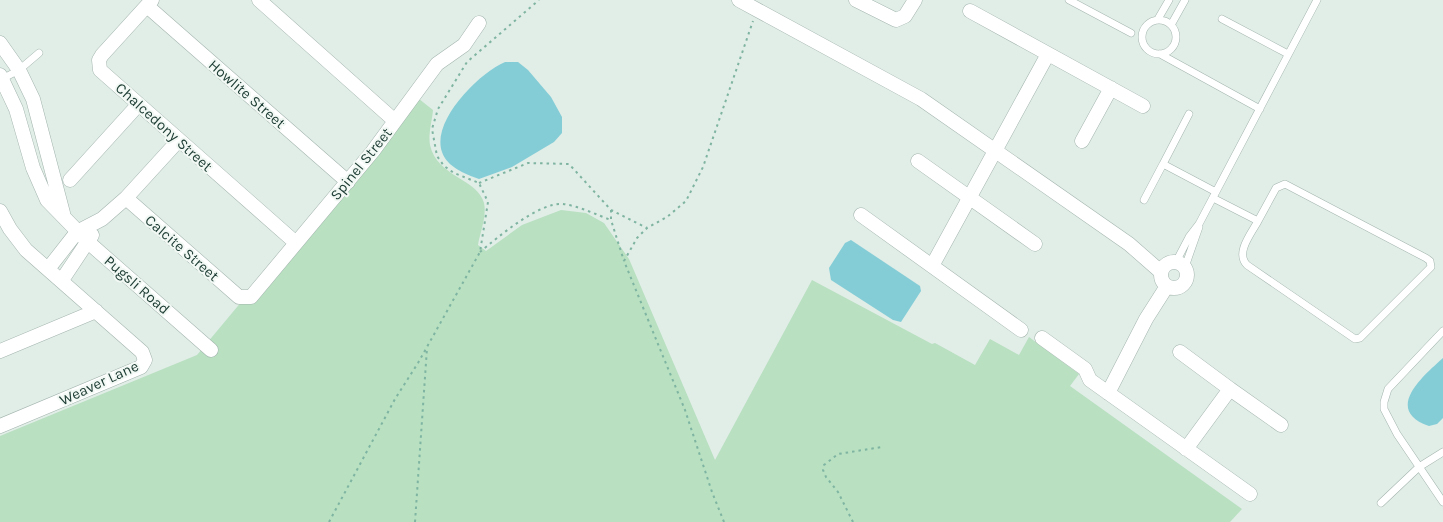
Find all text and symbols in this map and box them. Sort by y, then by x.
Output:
street label: Howlite Street [205,56,289,132]
street label: Chalcedony Street [112,79,216,175]
street label: Spinel Street [326,124,396,204]
street label: Calcite Street [141,211,223,285]
street label: Pugsli Road [101,252,173,318]
street label: Weaver Lane [57,357,141,409]

